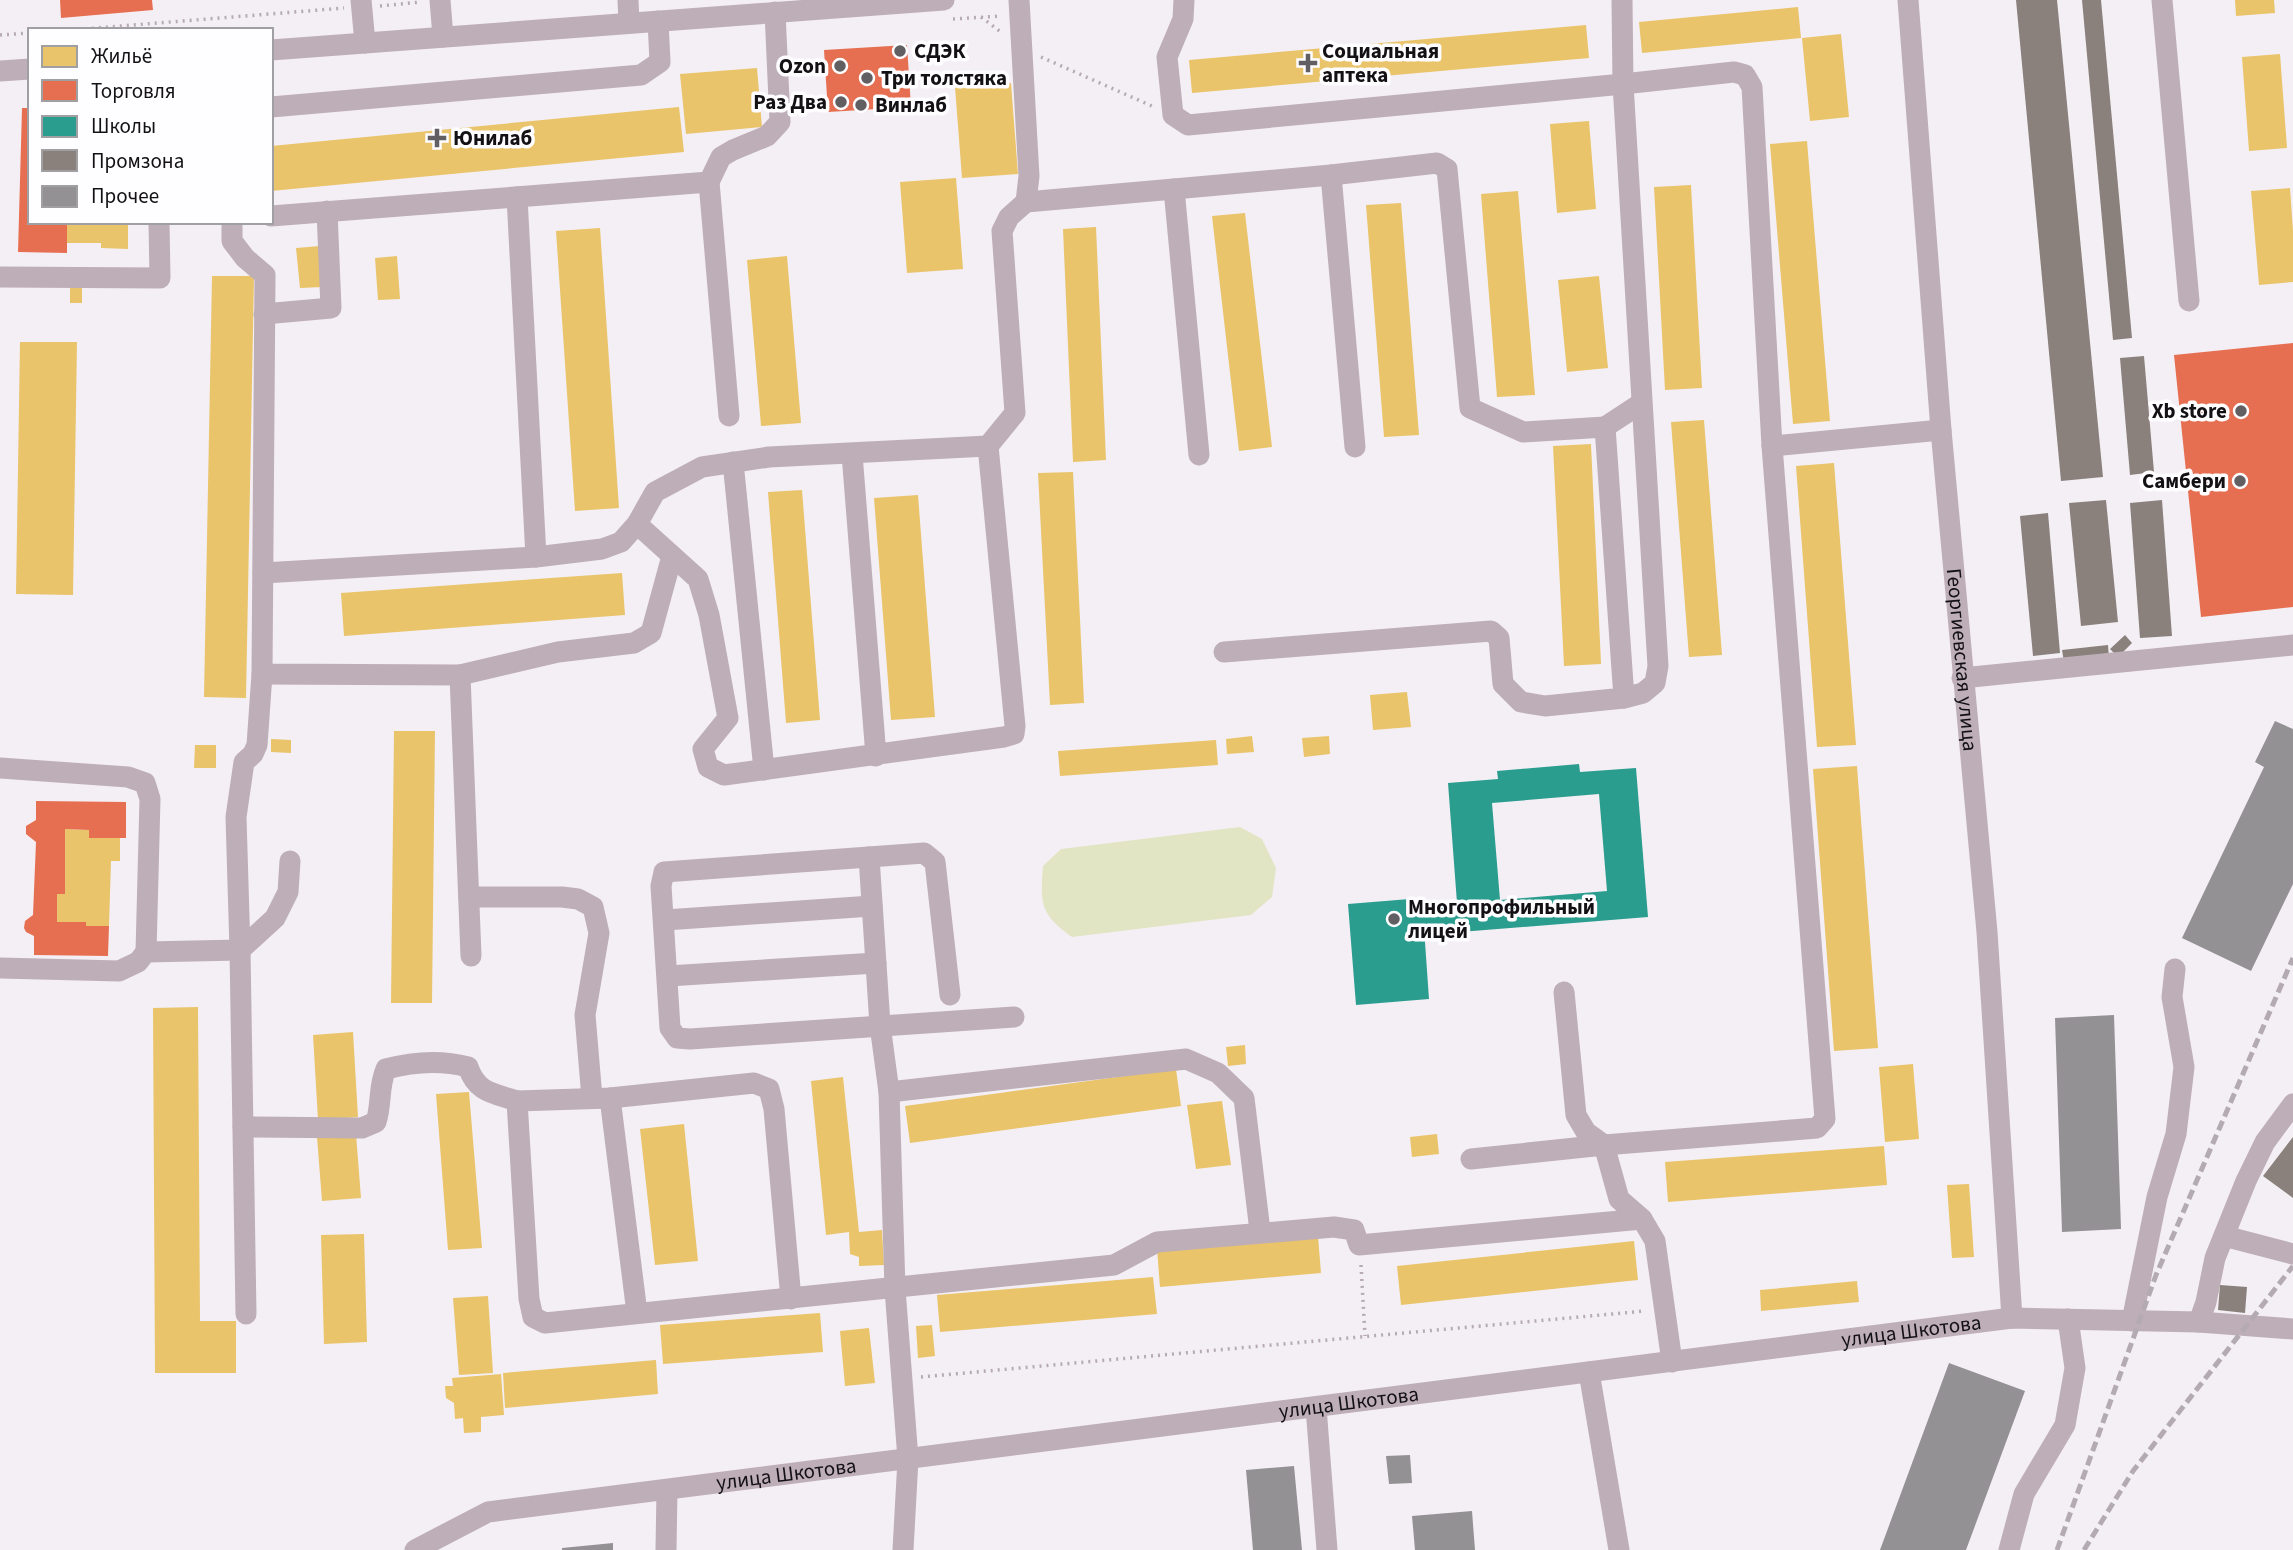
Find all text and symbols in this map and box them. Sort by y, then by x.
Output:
legend [28,28,273,224]
place label: СДЭК [914,36,967,66]
place label: Социальная аптека [1322,36,1439,90]
text: Жильё [91,41,152,71]
marker: СДЭК [892,43,908,59]
place label: Ozon [779,51,826,81]
marker: Социальная аптека [1300,55,1316,71]
marker: Ozon [832,58,848,74]
place label: Три толстяка [881,63,1007,93]
marker: Три толстяка [859,70,875,86]
text: Торговля [91,76,176,106]
place label: Раз Два [753,87,827,117]
place label: Винлаб [875,90,947,120]
marker: Раз Два [833,94,849,110]
marker: Винлаб [853,97,869,113]
text: Школы [91,111,156,141]
place label: Юнилаб [453,123,532,153]
marker: Юнилаб [427,128,447,148]
text: Промзона [91,146,184,176]
text: Прочее [91,181,159,211]
place label: Xb store [2152,396,2227,426]
marker: Xb store [2233,403,2249,419]
place label: Самбери [2142,466,2226,496]
marker: Самбери [2232,473,2248,489]
street label: Георгиевская улица [1939,567,1985,753]
place label: Многопрофильный лицей [1408,892,1595,946]
marker: Многопрофильный лицей [1386,911,1402,927]
street label: улица Шкотова [1839,1307,1983,1355]
street label: улица Шкотова [1277,1379,1420,1426]
street label: улица Шкотова [715,1450,858,1498]

